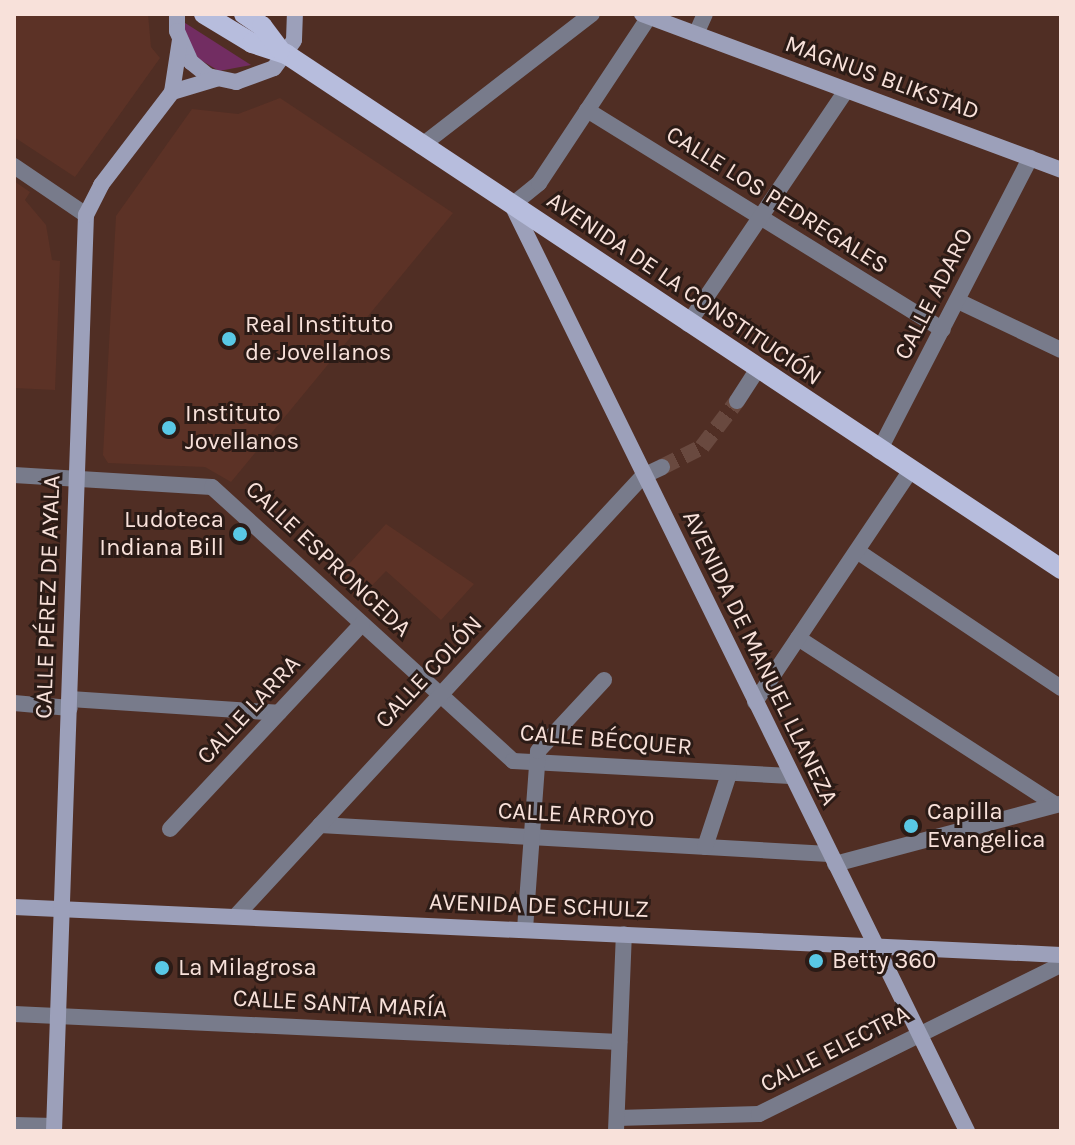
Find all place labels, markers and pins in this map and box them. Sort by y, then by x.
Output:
place label: Real Instituto de Jovellanos [245,311,393,367]
marker: Real Instituto de Jovellanos [220,330,238,348]
place label: Instituto Jovellanos [185,400,299,456]
marker: Instituto Jovellanos [160,419,178,437]
place label: Ludoteca Indiana Bill [99,506,224,562]
marker: Ludoteca Indiana Bill [231,525,249,543]
place label: Capilla Evangelica [927,798,1046,854]
marker: Capilla Evangelica [902,817,920,835]
place label: Betty 360 [832,947,936,975]
marker: Betty 360 [807,952,825,970]
place label: La Milagrosa [178,954,317,982]
marker: La Milagrosa [153,959,171,977]

